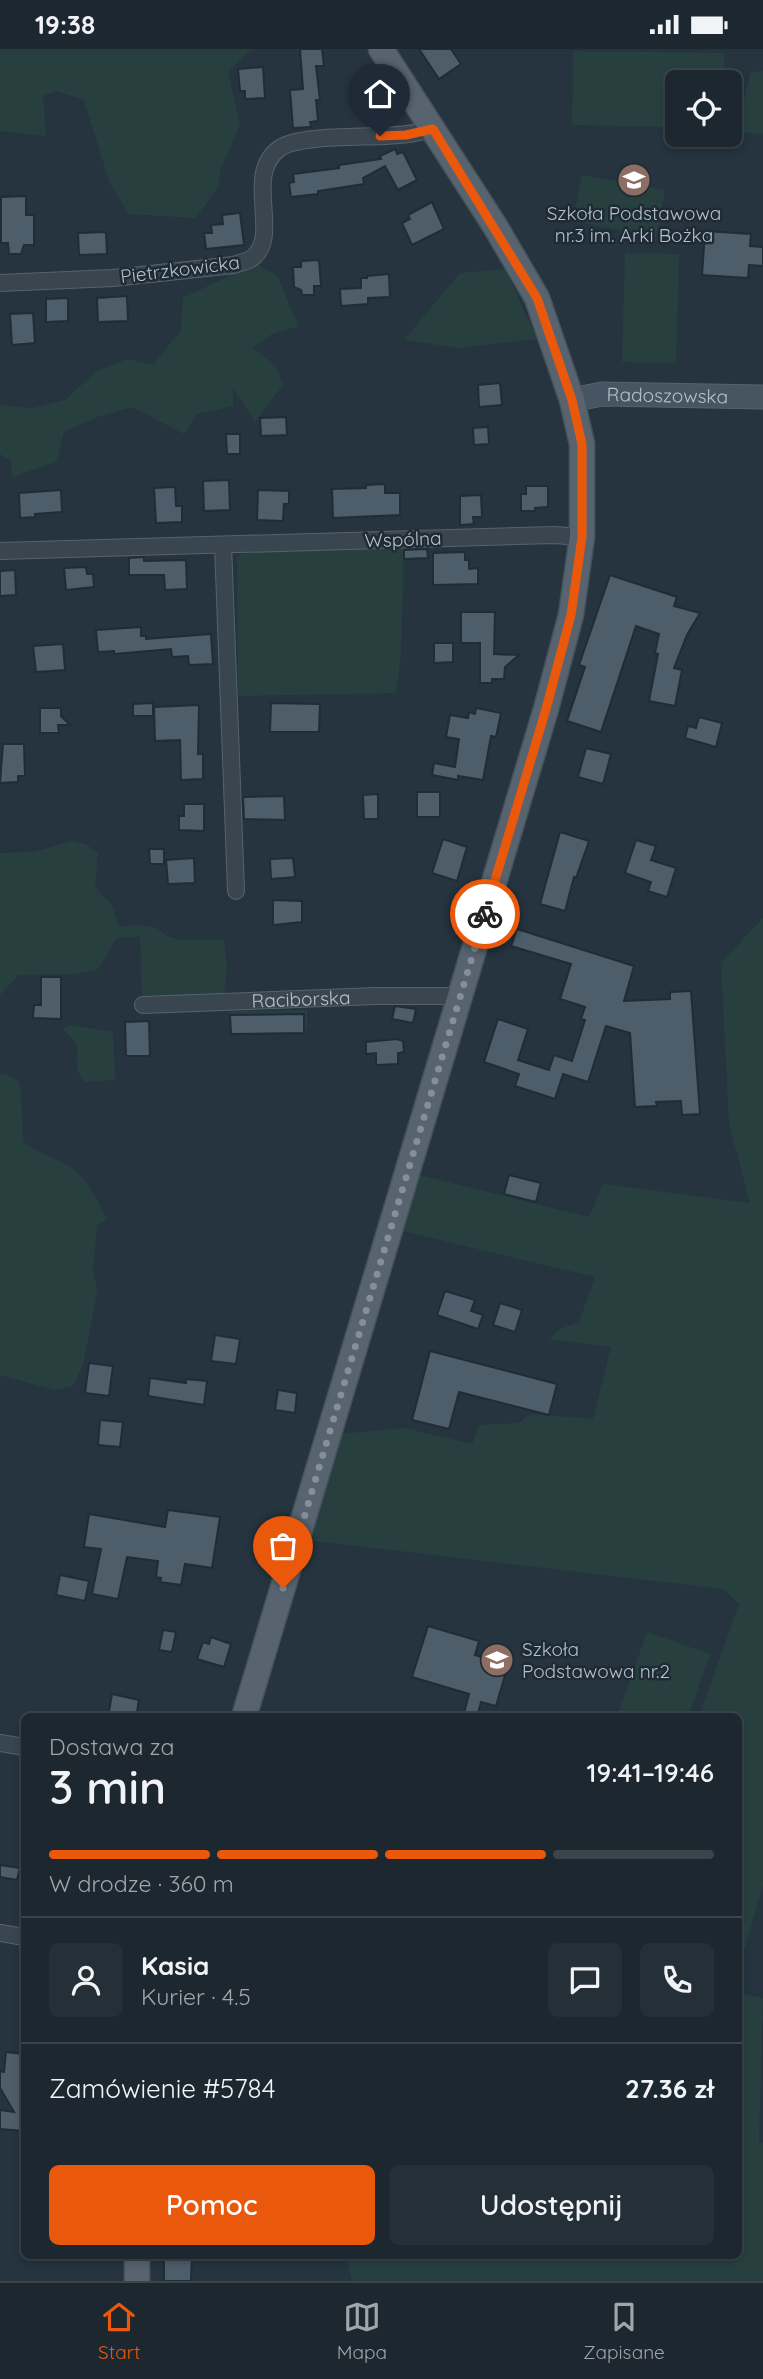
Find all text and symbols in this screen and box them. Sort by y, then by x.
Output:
text: 19:38 [35,8,95,41]
pin [350,64,410,136]
map controls [665,70,742,147]
button: locate [665,70,742,147]
icon: home [361,75,399,113]
school or university icon: Szkoła Podstawowa nr.3 im. Arki Bożka [615,161,653,199]
place label: Szkoła Podstawowa nr.3 im. Arki Bożka [547,201,721,247]
street label: Pietrzkowicka [119,250,241,288]
street label: Radoszowska [606,382,728,408]
street label: Wspólna [364,526,442,552]
courier [450,879,520,949]
icon: bike [466,895,504,933]
street label: Raciborska [251,985,351,1013]
pin [253,1516,313,1588]
icon: bag [264,1527,302,1565]
place label: Szkoła Podstawowa nr.2 [522,1637,670,1683]
school or university icon: Szkoła Podstawowa nr.2 [478,1641,516,1679]
text: Dostawa za [49,1732,175,1761]
text: 19:41–19:46 [587,1756,714,1789]
text: 3 min [49,1758,166,1816]
text: W drodze · 360 m [49,1869,234,1898]
button: person [49,1943,123,2017]
button: chat [548,1943,622,2017]
button: phone [640,1943,714,2017]
text: Kasia [141,1949,209,1982]
text: Kurier · 4.5 [141,1982,251,2011]
text: Zamówienie #5784 [49,2072,275,2105]
text: 27.36 zł [625,2072,714,2105]
button: Pomoc [49,2165,375,2245]
button: Udostępnij [389,2165,714,2245]
tab: Start [98,2298,141,2364]
tab: Mapa [337,2298,387,2364]
tab: Zapisane [583,2298,665,2364]

